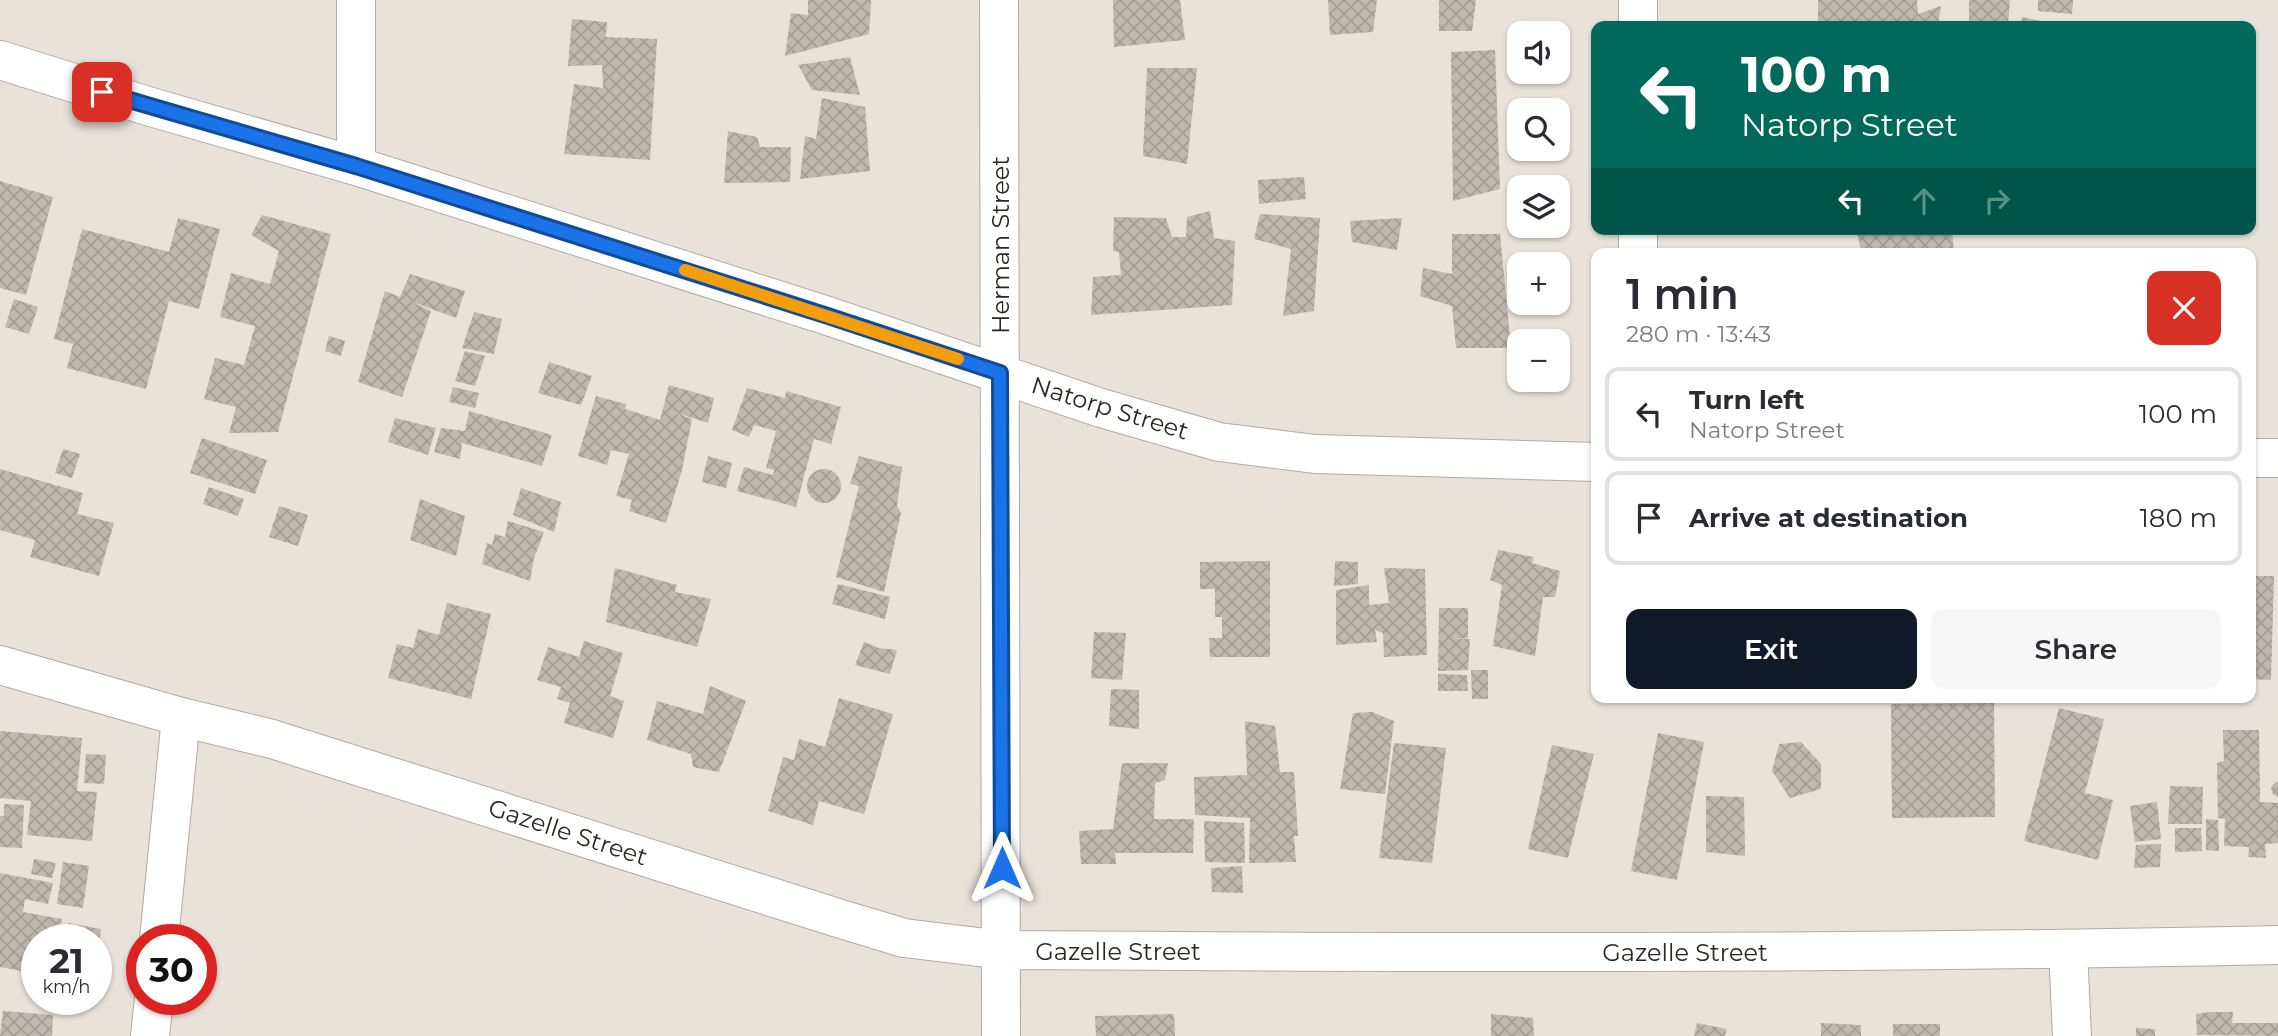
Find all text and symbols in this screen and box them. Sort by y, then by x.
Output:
map controls [1507,21,1570,392]
button: sound [1507,21,1570,84]
text: 100 m [1741,45,1892,104]
icon: left [1626,49,1717,140]
pin [72,62,132,122]
icon: arrive [83,73,121,111]
button: search [1507,98,1570,161]
text: Natorp Street [1741,105,1958,144]
street label: Herman Street [986,156,1015,334]
button: layers [1507,175,1570,238]
icon: left [1832,182,1870,220]
icon: ahead [1905,182,1943,220]
icon: right [1978,182,2016,220]
button: + [1507,252,1570,315]
text: 1 min [1626,268,1739,320]
button: close [2147,271,2221,345]
text: 280 m · 13:43 [1626,320,1771,348]
button: − [1507,329,1570,392]
street label: Natorp Street [1028,370,1192,446]
text: Turn left [1689,384,1805,416]
icon: left [1630,395,1668,433]
text: 100 m [2139,398,2217,430]
text: Natorp Street [1689,416,1845,444]
icon: arrive [1630,499,1668,537]
text: Arrive at destination [1689,502,1968,534]
text: 180 m [2139,502,2217,534]
button: Exit [1626,609,1917,689]
button: Share [1931,609,2221,689]
street label: Gazelle Street [485,793,651,871]
position arrow [965,831,1039,905]
speed limit sign: 30 [126,924,217,1015]
street label: Gazelle Street [1035,937,1201,966]
street label: Gazelle Street [1602,938,1768,967]
text: 21 [49,939,84,982]
text: km/h [42,976,91,998]

